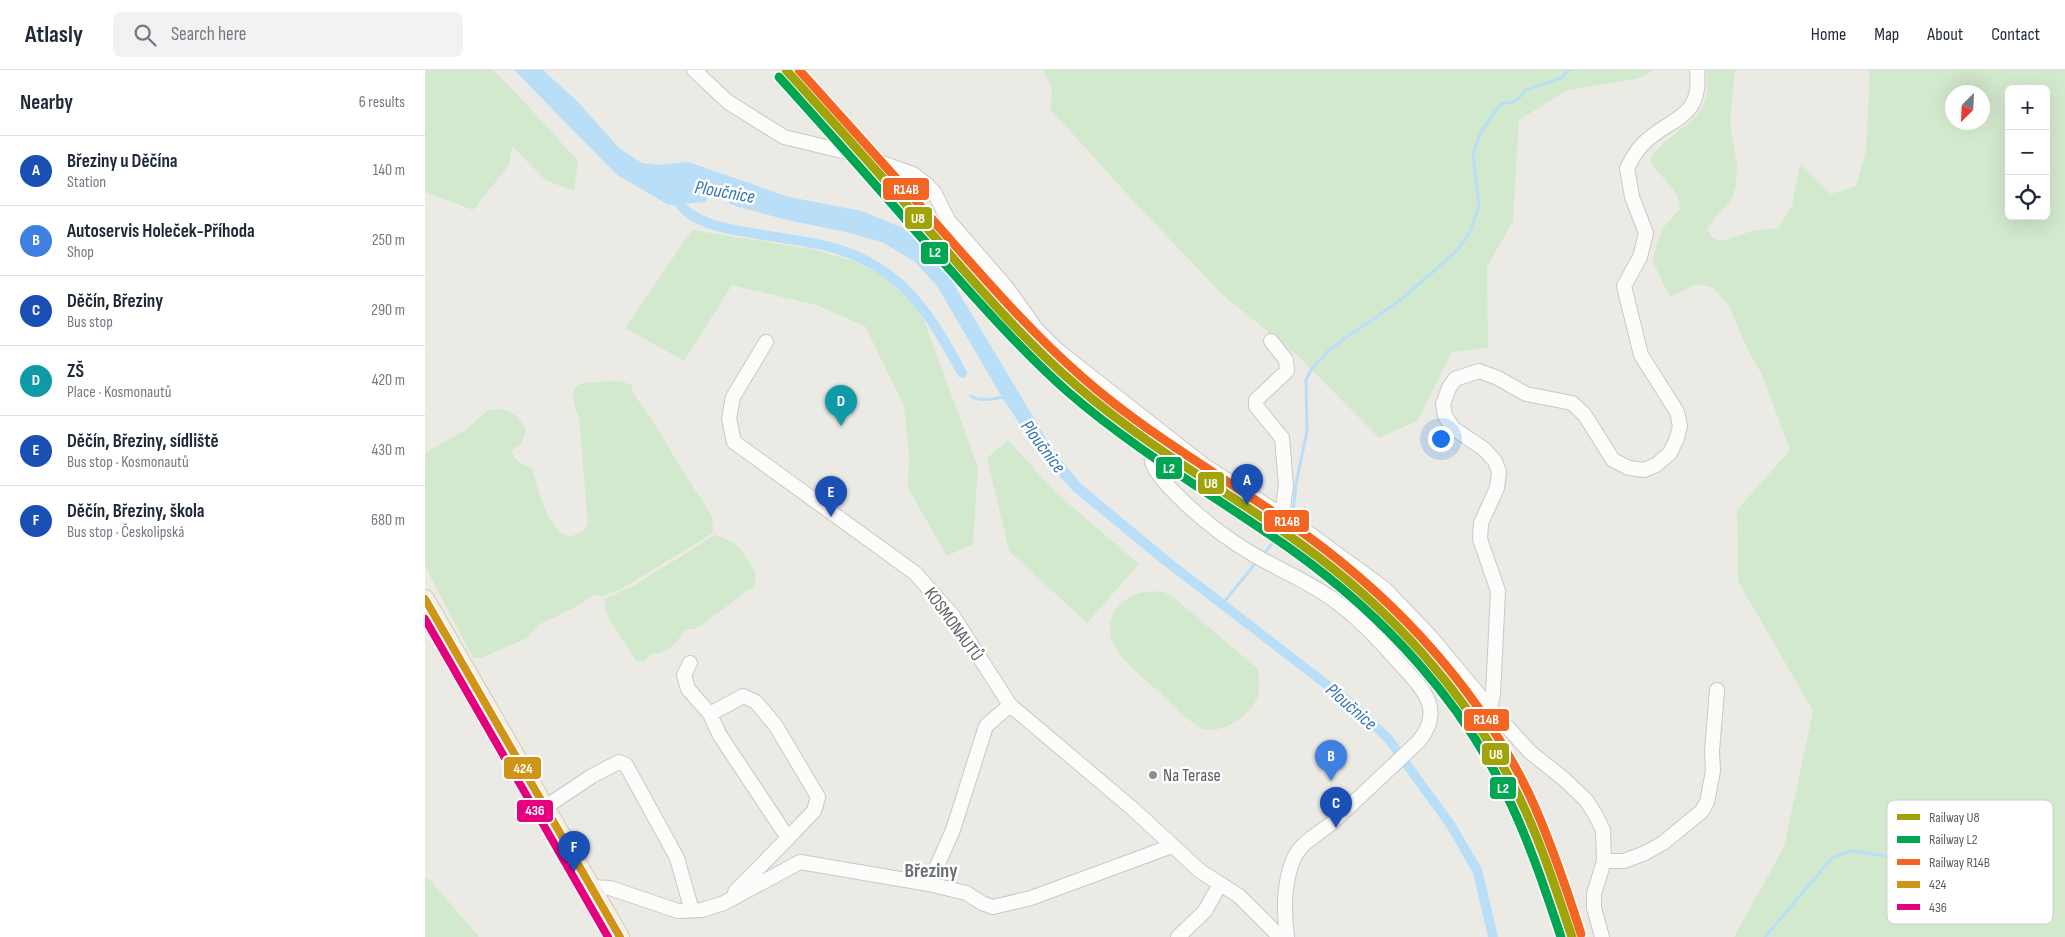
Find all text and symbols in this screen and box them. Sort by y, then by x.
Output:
search box [113,12,463,57]
text: Atlasly [25,20,83,49]
icon: search [131,21,159,49]
text: Search here [171,23,246,46]
text: Home [1811,24,1846,45]
text: Map [1874,24,1899,45]
text: About [1927,24,1963,45]
text: Contact [1991,24,2040,45]
north arrow [1945,85,1990,130]
map controls [2005,85,2050,220]
button: + [2005,85,2050,130]
text: Nearby [20,90,73,115]
text: 6 results [359,93,405,112]
button: − [2005,130,2050,175]
text: Březiny u Děčína [67,150,178,173]
text: A [32,161,40,180]
text: 140 m [373,161,405,180]
text: Station [67,173,106,192]
button: locate [2005,175,2050,220]
water label: Ploučnice [693,176,757,209]
line badge: R14B [882,177,930,201]
text: R14B [893,181,919,198]
line badge: U8 [904,206,933,230]
text: U8 [911,210,925,227]
text: Autoservis Holeček-Příhoda [67,220,255,243]
text: B [32,231,40,250]
text: 250 m [372,231,405,250]
line badge: L2 [920,241,949,265]
text: Shop [67,243,94,262]
text: L2 [929,244,941,261]
text: Děčín, Březiny [67,290,163,313]
text: C [32,301,40,320]
text: 290 m [371,301,405,320]
text: Bus stop [67,313,113,332]
text: ZŠ [67,360,84,383]
text: D [32,371,40,390]
text: 420 m [372,371,405,390]
text: Place · Kosmonautů [67,383,171,402]
pin: D [825,385,857,426]
water label: Ploučnice [1015,416,1071,478]
your location [1428,426,1454,452]
text: Děčín, Březiny, sídliště [67,430,219,453]
text: E [33,441,39,460]
text: 430 m [372,441,405,460]
text: Bus stop · Kosmonautů [67,453,189,472]
line badge: L2 [1155,456,1183,480]
text: L2 [1163,460,1175,477]
pin: A [1231,464,1263,505]
line badge: U8 [1197,471,1225,495]
text: U8 [1204,475,1218,492]
pin: E [815,476,847,517]
text: Děčín, Březiny, škola [67,500,205,523]
line badge: R14B [1263,509,1310,533]
text: F [33,511,39,530]
text: 680 m [371,511,405,530]
text: R14B [1274,513,1300,530]
text: Bus stop · Českolipská [67,523,184,542]
street label: KOSMONAUTŮ [920,583,987,665]
water label: Ploučnice [1321,679,1382,736]
line badge: R14B [1463,708,1510,732]
text: R14B [1473,711,1499,728]
pin: B [1315,740,1347,781]
line badge: U8 [1481,742,1510,766]
text: U8 [1489,746,1503,763]
line badge: 424 [503,756,542,780]
text: 424 [513,760,533,777]
place label: Na Terase [1163,765,1221,786]
marker: Na Terase [1147,769,1159,781]
line badge: L2 [1489,776,1517,800]
text: L2 [1497,780,1509,797]
pin: C [1320,787,1352,828]
line badge: 436 [516,799,554,823]
legend [1887,800,2053,924]
text: 436 [525,802,545,819]
text: Railway U8 [1929,809,1980,826]
pin: F [558,831,590,872]
text: Railway L2 [1929,831,1978,848]
text: Railway R14B [1929,854,1990,871]
district label: Březiny [905,859,958,883]
text: 424 [1929,876,1947,893]
text: 436 [1929,899,1947,916]

